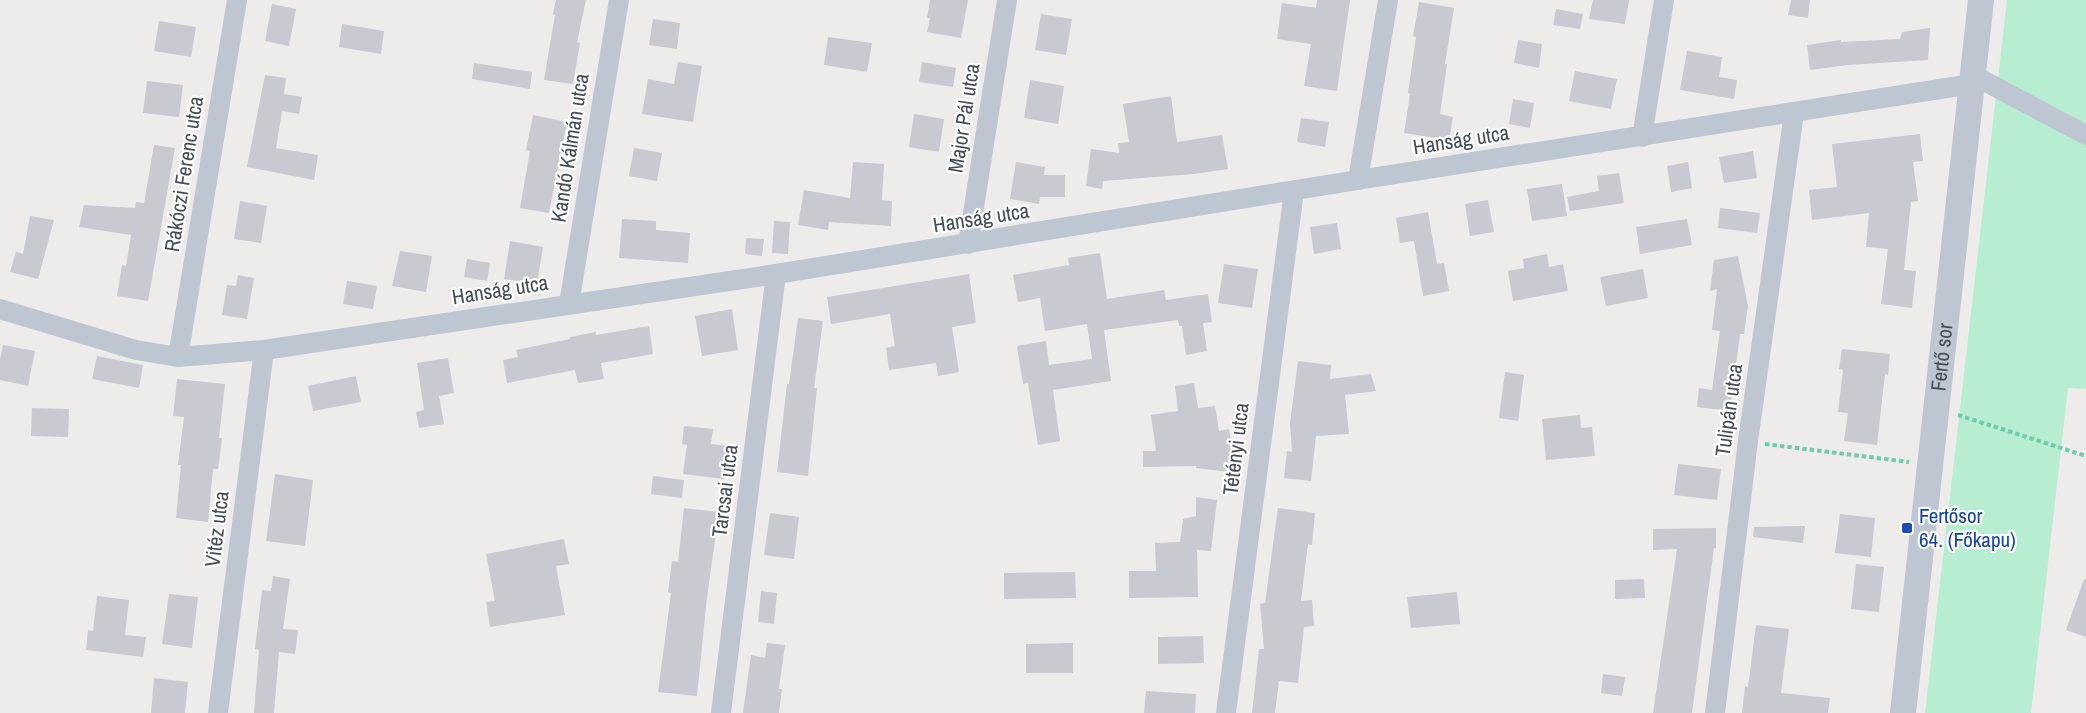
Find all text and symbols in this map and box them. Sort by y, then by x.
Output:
street label: Major Pál utca [941,61,987,175]
street label: Kandó Kálmán utca [543,71,596,224]
street label: Rákóczi Ferenc utca [157,94,210,254]
street label: Hanság utca [1411,118,1511,161]
street label: Hanság utca [931,196,1031,239]
street label: Hanság utca [450,268,550,311]
street label: Fertő sor [1923,321,1960,392]
street label: Tulipán utca [1708,361,1749,458]
street label: Tétényi utca [1215,401,1256,497]
street label: Tarcsai utca [704,443,745,539]
street label: Vitéz utca [197,489,236,569]
place label: Fertősor 64. (Főkapu) [1919,501,2016,554]
marker: Fertősor 64. (Főkapu) [1900,521,1914,535]

